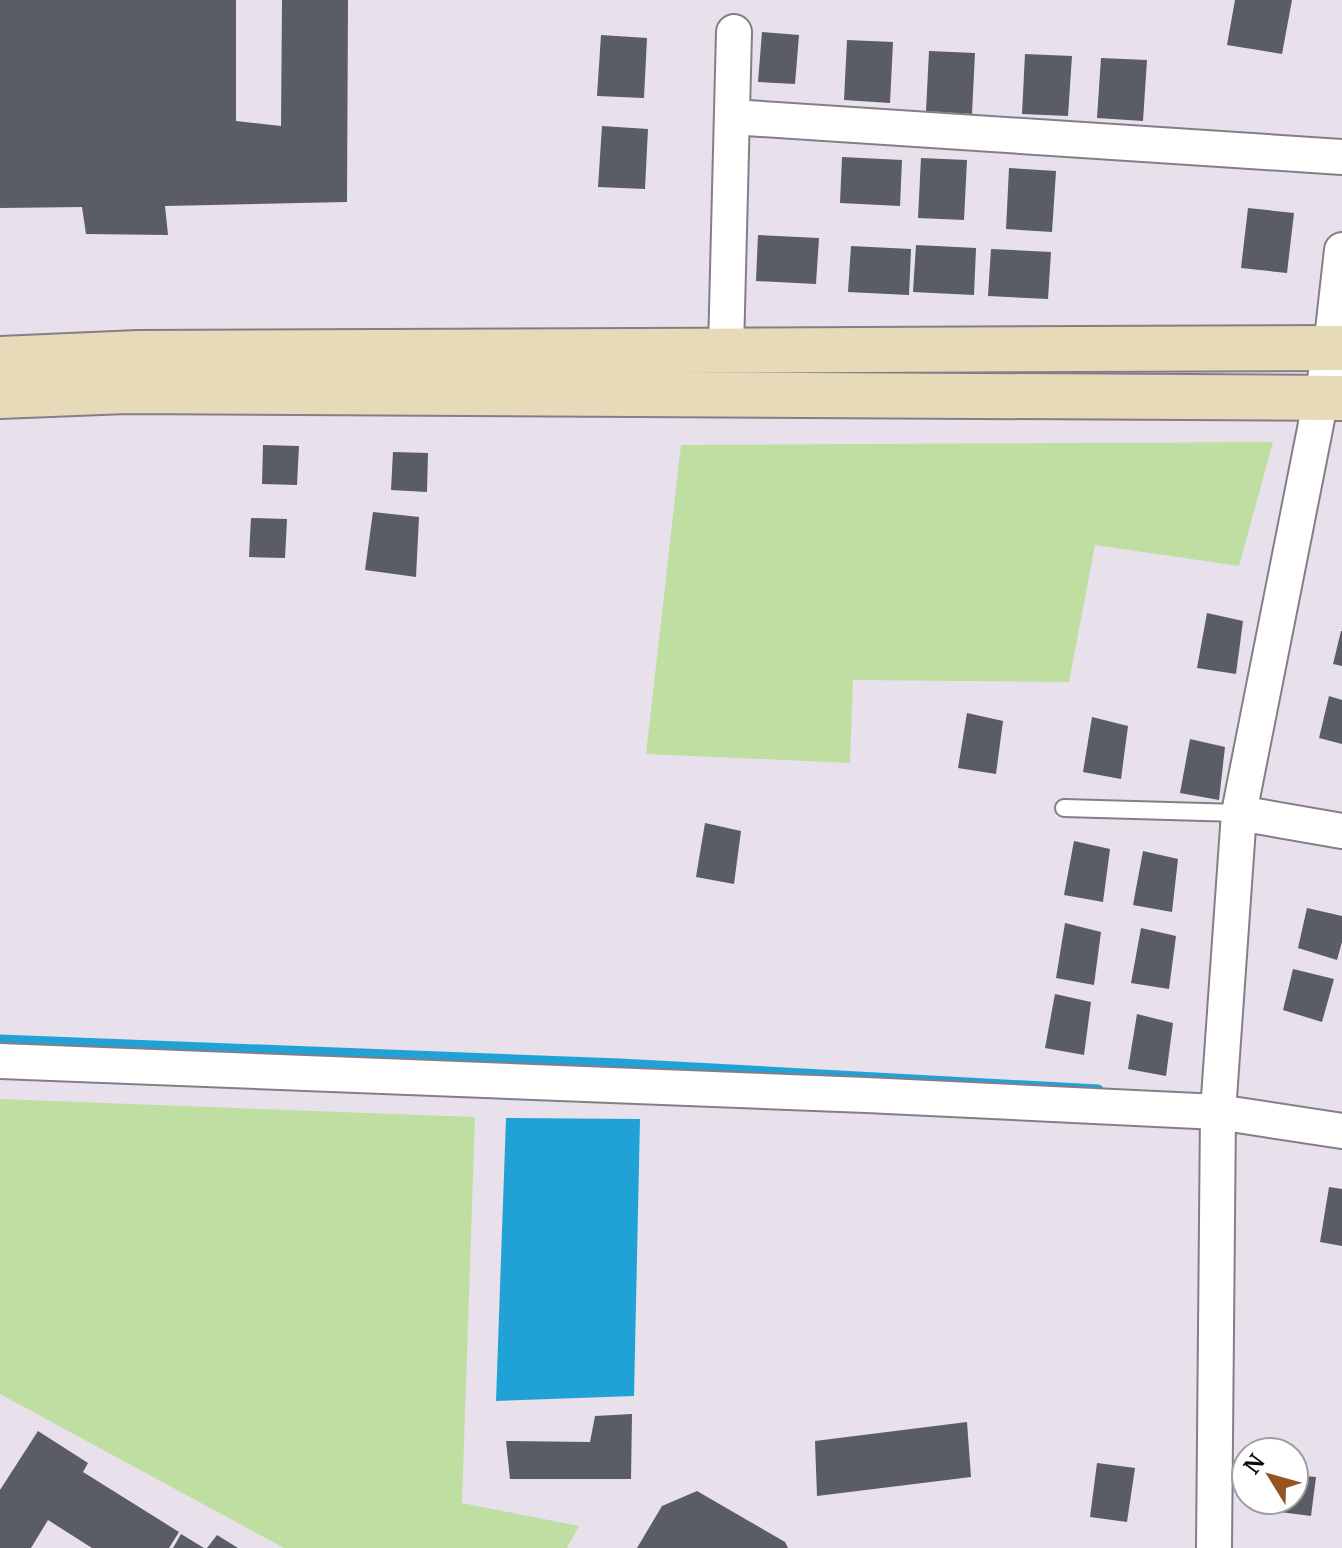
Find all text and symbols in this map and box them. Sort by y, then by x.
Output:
north arrow [1230,1436,1310,1516]
text: N [1238,1448,1271,1479]

